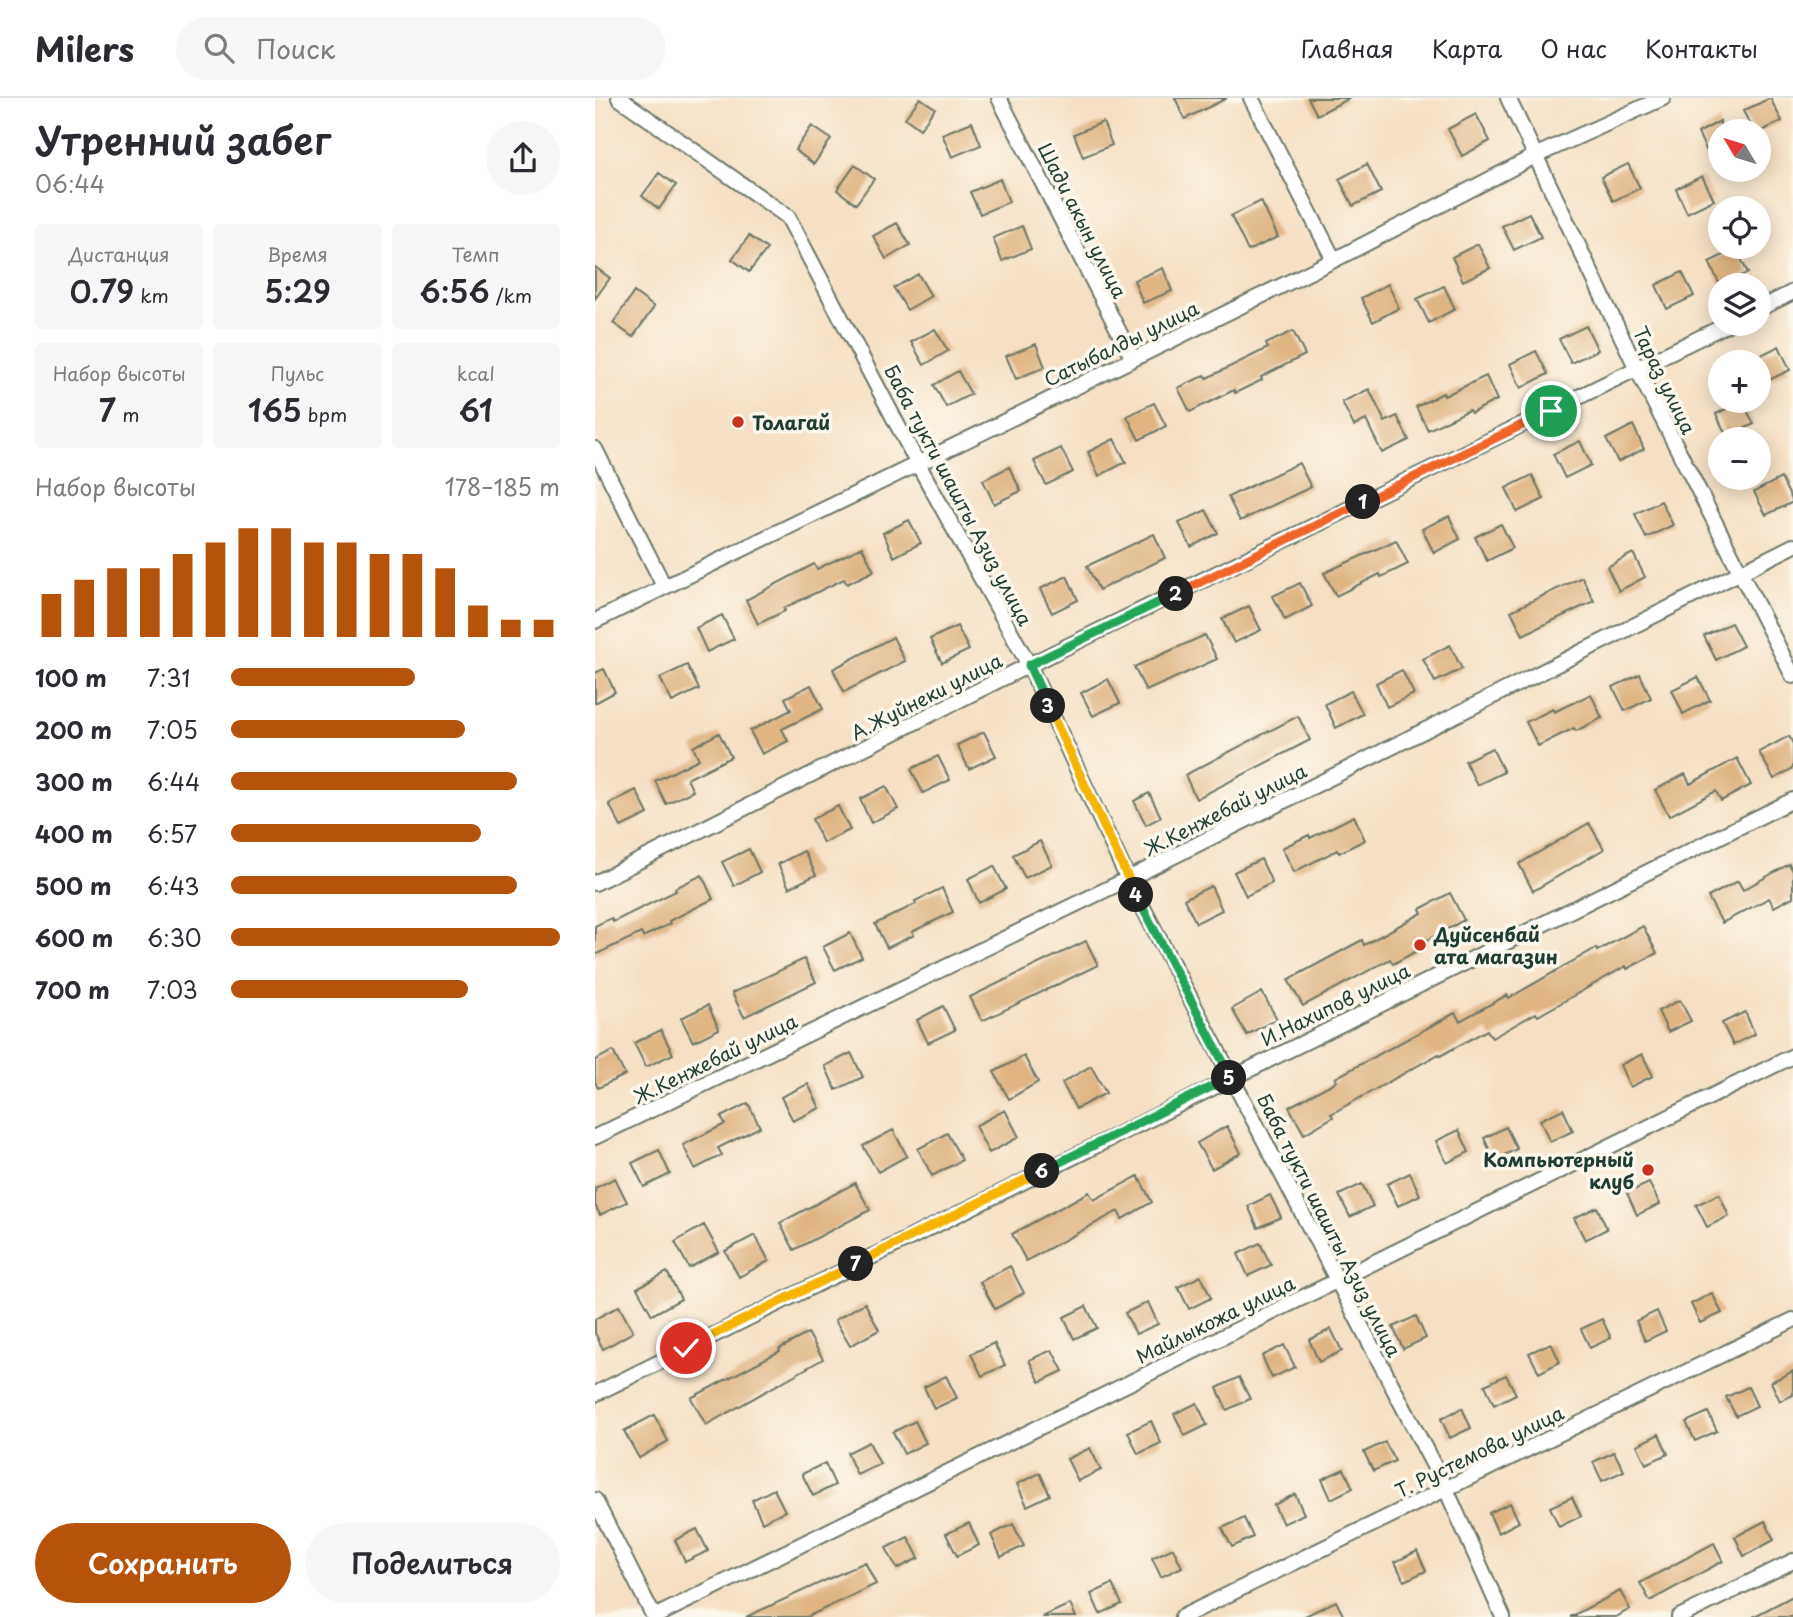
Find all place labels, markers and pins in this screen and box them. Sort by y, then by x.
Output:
pin [1521,381,1581,441]
place label: Толагай [752,408,830,436]
marker: Толагай [730,414,746,430]
pin: 1 [1345,484,1381,520]
pin: 2 [1159,576,1193,612]
pin: 3 [1030,688,1065,724]
pin: 4 [1119,878,1153,912]
place label: Дуйсенбай ата магазин [1433,920,1558,970]
marker: Дуйсенбай ата магазин [1412,937,1428,953]
pin: 5 [1211,1060,1247,1096]
place label: Компьютерный клуб [1483,1145,1634,1195]
pin: 6 [1025,1154,1059,1188]
marker: Компьютерный клуб [1640,1162,1656,1178]
pin: 7 [839,1246,873,1282]
pin [656,1318,716,1378]

